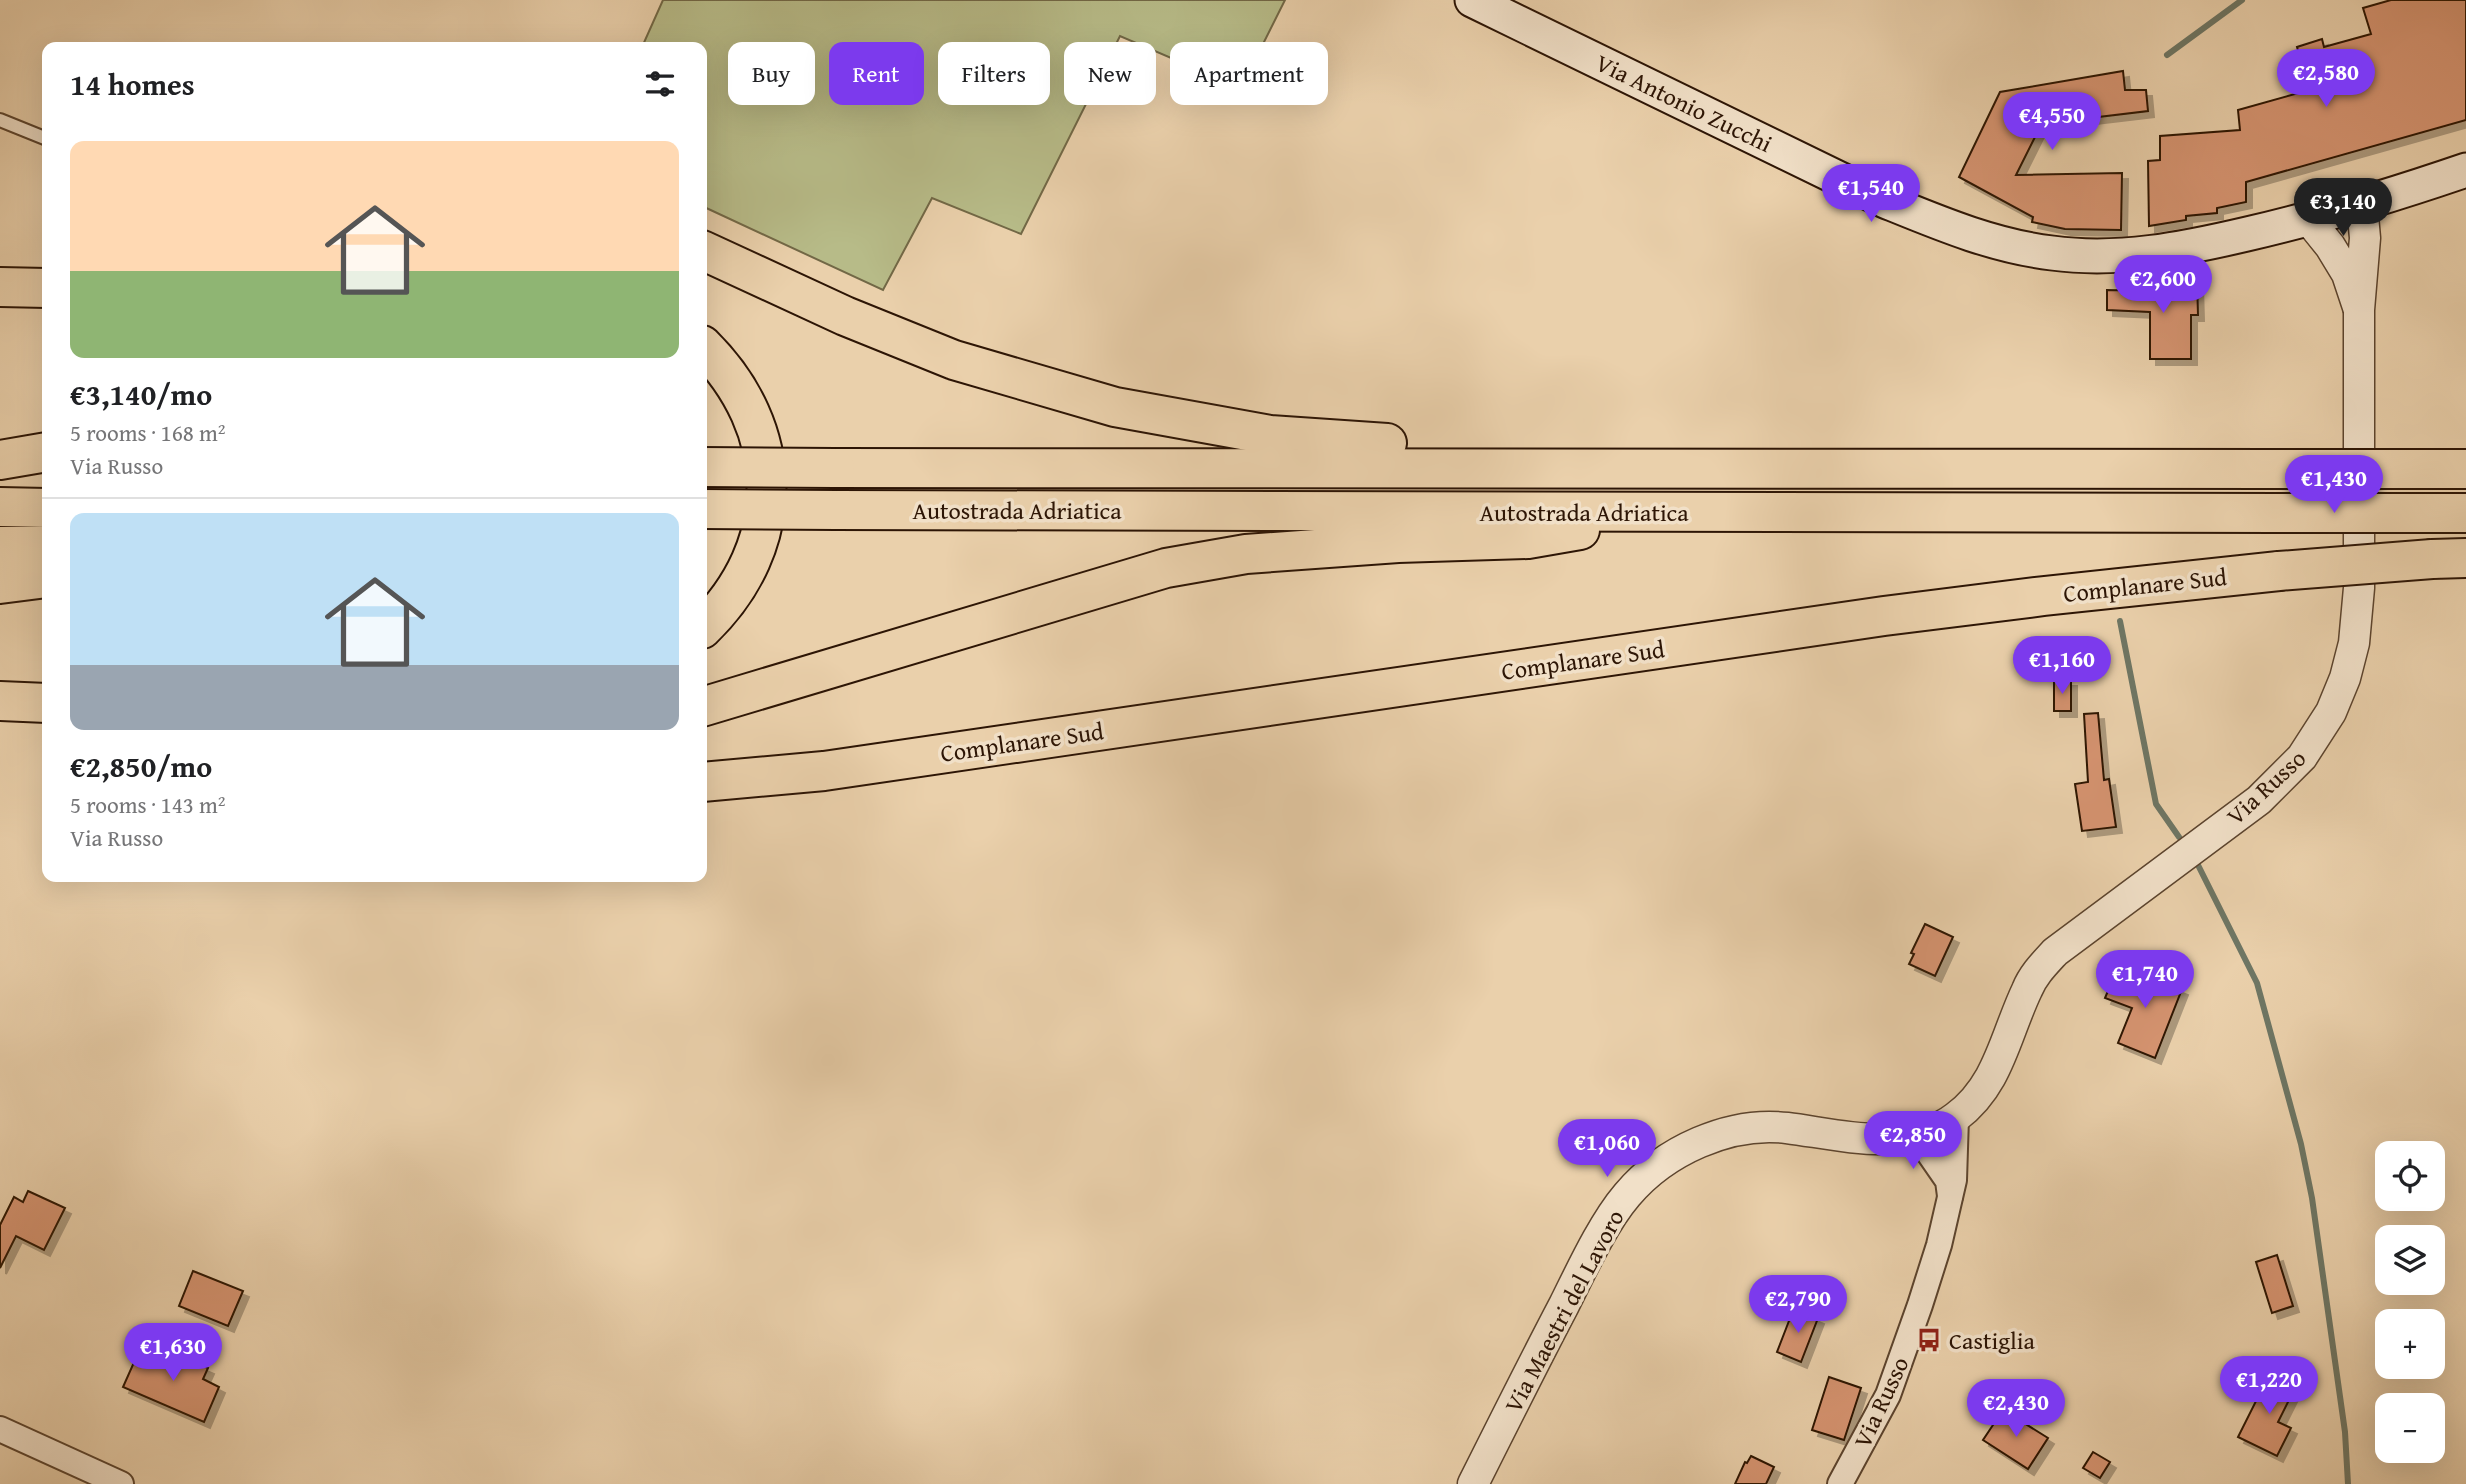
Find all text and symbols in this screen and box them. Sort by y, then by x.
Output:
chip: Buy [728,42,815,105]
chip: Rent [829,42,924,105]
chip: Filters [938,42,1050,105]
chip: New [1064,42,1156,105]
chip: Apartment [1170,42,1328,105]
street label: Via Antonio Zucchi [1590,45,1778,161]
pin: €2,580 [2269,50,2383,109]
text: €2,580 [2293,55,2359,88]
text: 14 homes [70,62,195,106]
icon: filters [641,65,679,103]
pin: €4,550 [1995,92,2109,152]
text: €4,550 [2019,98,2085,131]
pin: €1,540 [1814,164,1928,224]
text: €1,540 [1838,170,1904,203]
pin: €3,140 [2286,178,2400,238]
text: €3,140 [2310,184,2376,217]
icon: home [312,187,438,313]
pin: €2,600 [2106,256,2220,315]
text: €2,600 [2130,261,2196,294]
text: €3,140/mo [70,372,212,416]
text: 5 rooms · 168 m² [70,416,225,449]
text: Via Russo [70,449,163,482]
pin: €1,430 [2277,456,2391,515]
text: €1,430 [2301,461,2367,494]
street label: Autostrada Adriatica [912,493,1122,528]
street label: Autostrada Adriatica [1479,495,1689,530]
icon: home [312,559,438,685]
street label: Complanare Sud [2061,559,2229,611]
street label: Complanare Sud [1499,631,1667,689]
pin: €1,160 [2005,636,2119,696]
text: €1,160 [2029,642,2095,675]
street label: Complanare Sud [938,713,1106,771]
street label: Via Russo [2219,741,2313,833]
text: €2,850/mo [70,744,212,788]
text: 5 rooms · 143 m² [70,788,225,821]
text: Via Russo [70,821,163,854]
pin: €1,740 [2088,950,2202,1010]
text: €1,740 [2112,956,2178,989]
pin: €2,850 [1856,1112,1970,1171]
text: €2,850 [1880,1117,1946,1150]
pin: €1,060 [1550,1120,1664,1179]
text: €1,060 [1574,1125,1640,1158]
map controls [2375,1141,2445,1463]
button: locate [2375,1141,2445,1211]
street label: Via Maestri del Lavoro [1496,1203,1632,1419]
button: layers [2375,1225,2445,1295]
pin: €2,790 [1741,1276,1855,1335]
text: €2,790 [1765,1281,1831,1314]
button: + [2375,1309,2445,1379]
place label: Castiglia [1949,1323,2036,1358]
pin: €1,630 [116,1324,230,1383]
bus stop icon: Castiglia [1915,1326,1943,1354]
text: €1,630 [140,1329,206,1362]
street label: Via Russo [1845,1351,1917,1453]
pin: €1,220 [2212,1356,2326,1416]
text: €1,220 [2236,1362,2302,1395]
pin: €2,430 [1959,1380,2073,1439]
text: €2,430 [1983,1385,2049,1418]
button: − [2375,1393,2445,1463]

